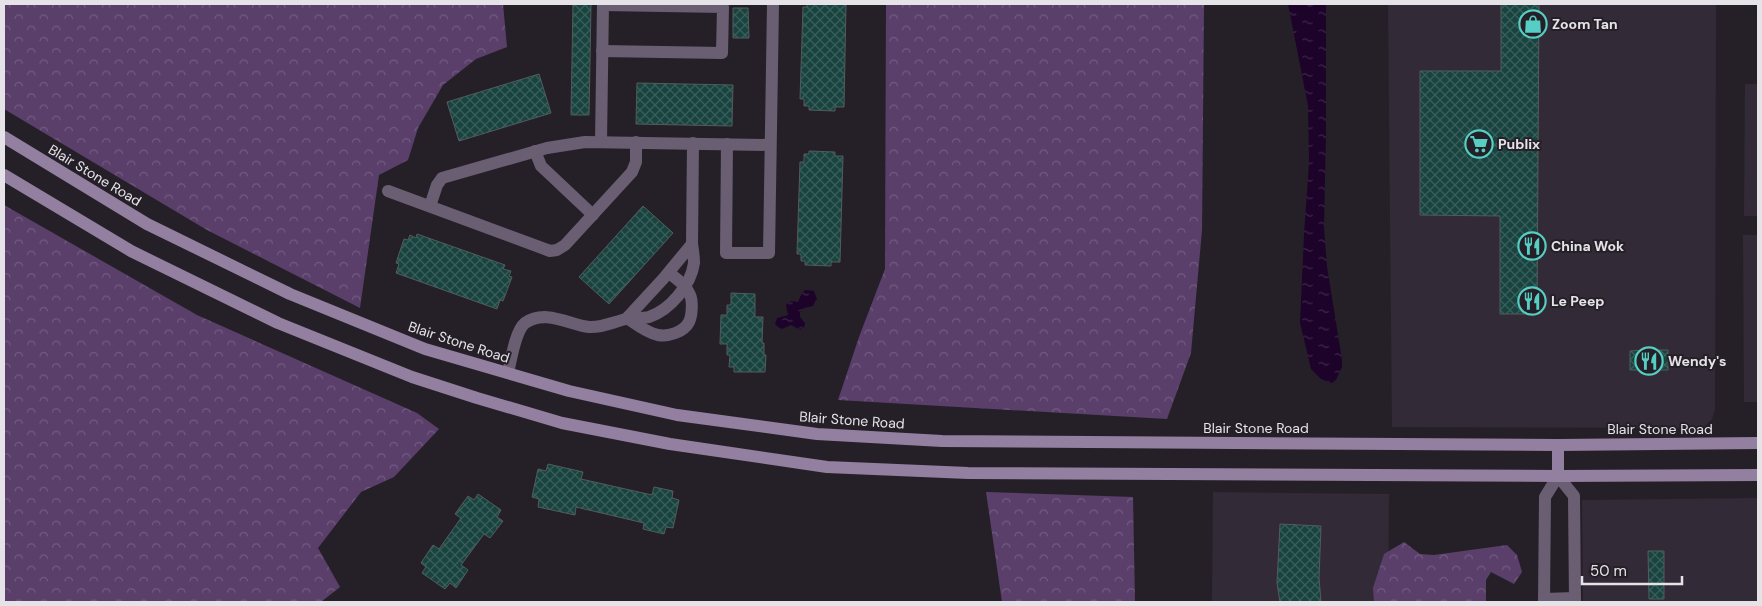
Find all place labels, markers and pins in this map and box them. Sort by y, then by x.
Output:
shop icon: Zoom Tan [1518,9,1548,39]
place label: Zoom Tan [1552,15,1618,33]
supermarket icon: Publix [1464,129,1494,159]
place label: Publix [1498,135,1540,153]
restaurant icon: China Wok [1517,231,1547,261]
place label: China Wok [1551,237,1624,255]
restaurant icon: Le Peep [1517,286,1547,316]
place label: Le Peep [1551,292,1605,310]
restaurant icon: Wendy's [1634,346,1664,376]
place label: Wendy's [1668,352,1726,370]

